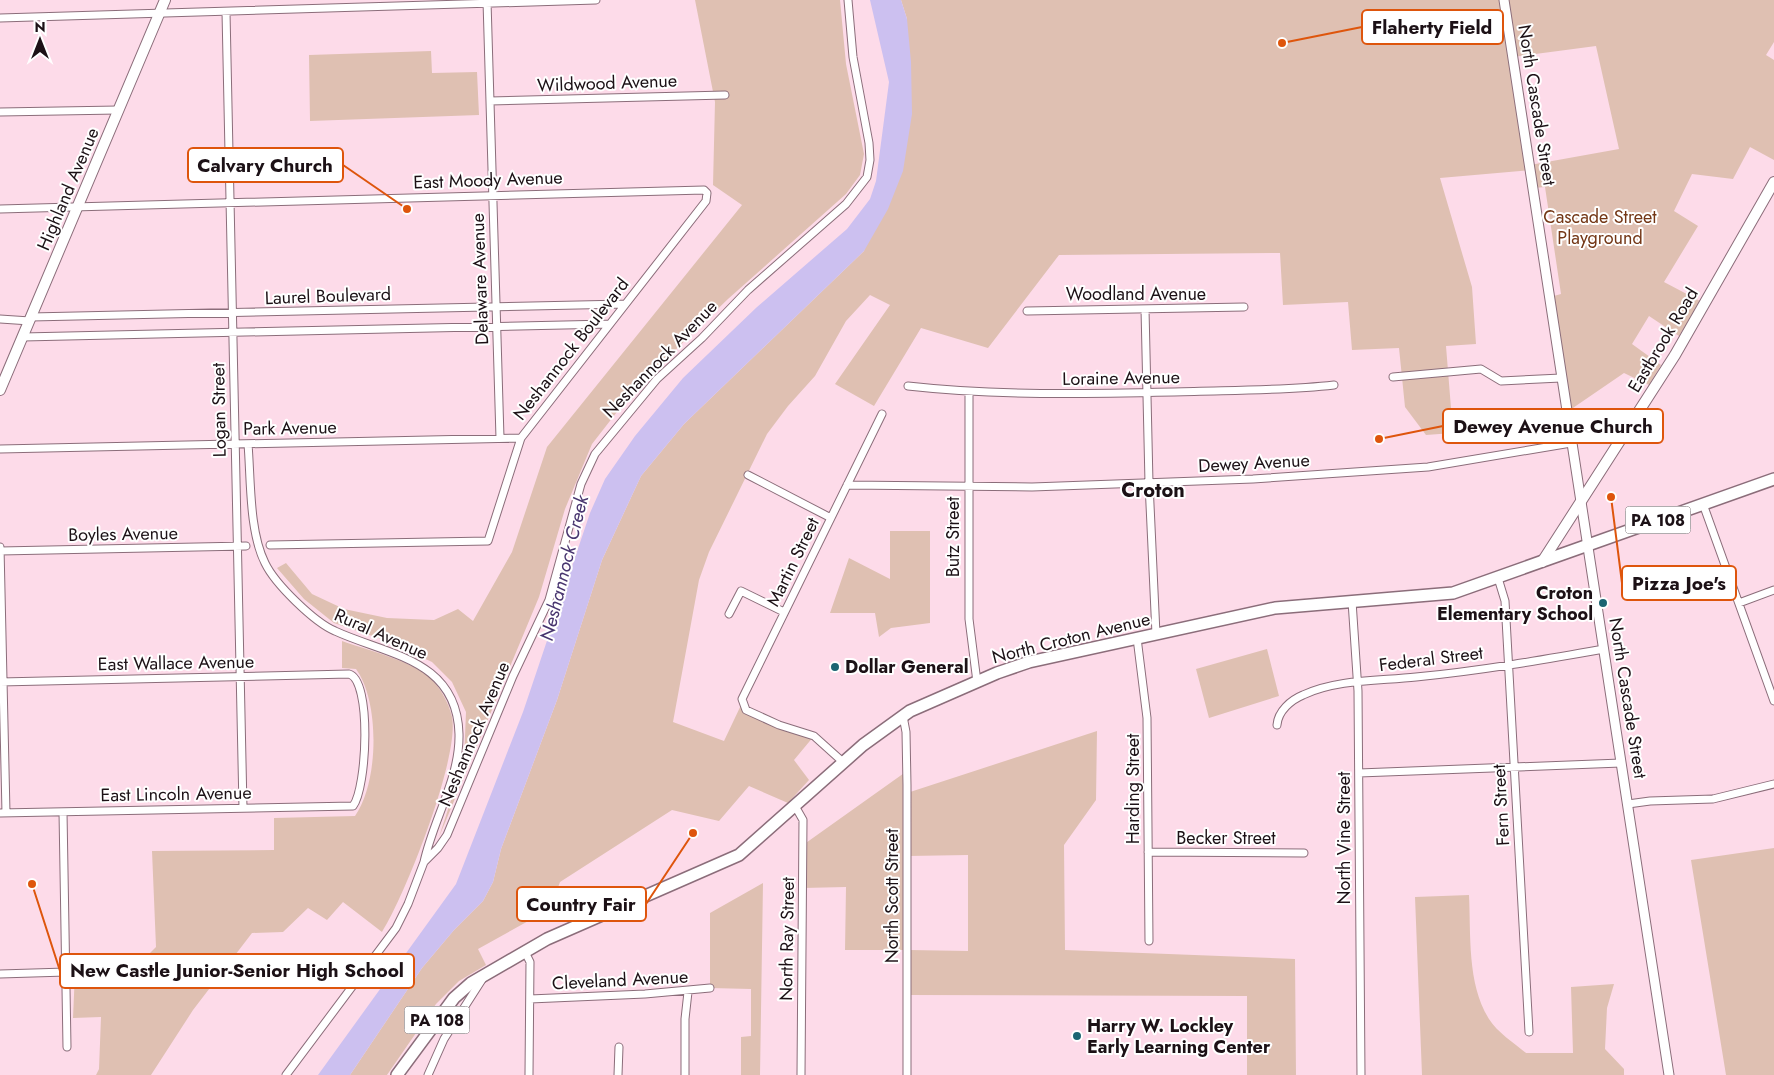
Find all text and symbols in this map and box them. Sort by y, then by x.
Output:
callout: Flaherty Field [1362,10,1503,44]
text: Flaherty Field [1372,14,1492,41]
north arrow [15,15,65,65]
text: N [34,17,46,37]
street label: North Cascade Street [1511,23,1563,188]
street label: Wildwood Avenue [536,68,678,98]
street label: Highland Avenue [30,124,106,254]
callout: Calvary Church [188,148,343,182]
text: Calvary Church [197,152,333,179]
street label: East Moody Avenue [413,164,563,196]
park label: Cascade Street Playground [1543,204,1657,251]
street label: Delaware Avenue [465,213,495,345]
street label: Neshannock Boulevard [507,272,635,426]
street label: Laurel Boulevard [264,281,392,311]
street label: Woodland Avenue [1066,281,1206,307]
street label: Eastbrook Road [1621,283,1705,397]
street label: Neshannock Avenue [597,294,723,424]
street label: Logan Street [205,362,233,458]
street label: Loraine Avenue [1062,364,1180,392]
callout: Dewey Avenue Church [1443,409,1663,443]
text: Dewey Avenue Church [1453,413,1653,440]
street label: Park Avenue [243,414,337,442]
street label: Dewey Avenue [1198,447,1310,479]
district label: Croton [1121,476,1185,505]
water label: Neshannock Creek [533,491,595,644]
street label: Butz Street [940,496,966,577]
road number: PA 108 [1626,506,1690,534]
street label: Martin Street [760,512,826,611]
street label: Boyles Avenue [68,520,178,548]
callout: Pizza Joe's [1622,566,1736,600]
text: Pizza Joe's [1632,570,1726,597]
place label: Croton Elementary School [1437,580,1593,627]
marker: Croton Elementary School [1597,597,1609,609]
street label: Rural Avenue [330,602,432,666]
street label: North Croton Avenue [989,606,1153,670]
street label: North Cascade Street [1602,616,1654,781]
street label: Federal Street [1378,640,1485,678]
street label: East Wallace Avenue [98,649,254,677]
place label: Dollar General [845,654,969,680]
street label: Neshannock Avenue [432,657,516,811]
marker: Dollar General [829,661,841,673]
street label: Harding Street [1120,733,1146,844]
street label: Fern Street [1486,763,1516,846]
street label: North Vine Street [1331,771,1357,904]
street label: East Lincoln Avenue [100,780,252,808]
street label: Becker Street [1176,825,1276,851]
street label: North Scott Street [879,828,905,963]
street label: North Ray Street [773,876,801,1001]
callout: Country Fair [517,887,646,921]
text: Country Fair [526,891,636,918]
callout: New Castle Junior-Senior High School [60,954,414,988]
text: New Castle Junior-Senior High School [70,957,404,984]
street label: Cleveland Avenue [551,963,689,997]
road number: PA 108 [404,1006,470,1034]
place label: Harry W. Lockley Early Learning Center [1087,1013,1271,1060]
marker: Harry W. Lockley Early Learning Center [1071,1030,1083,1042]

